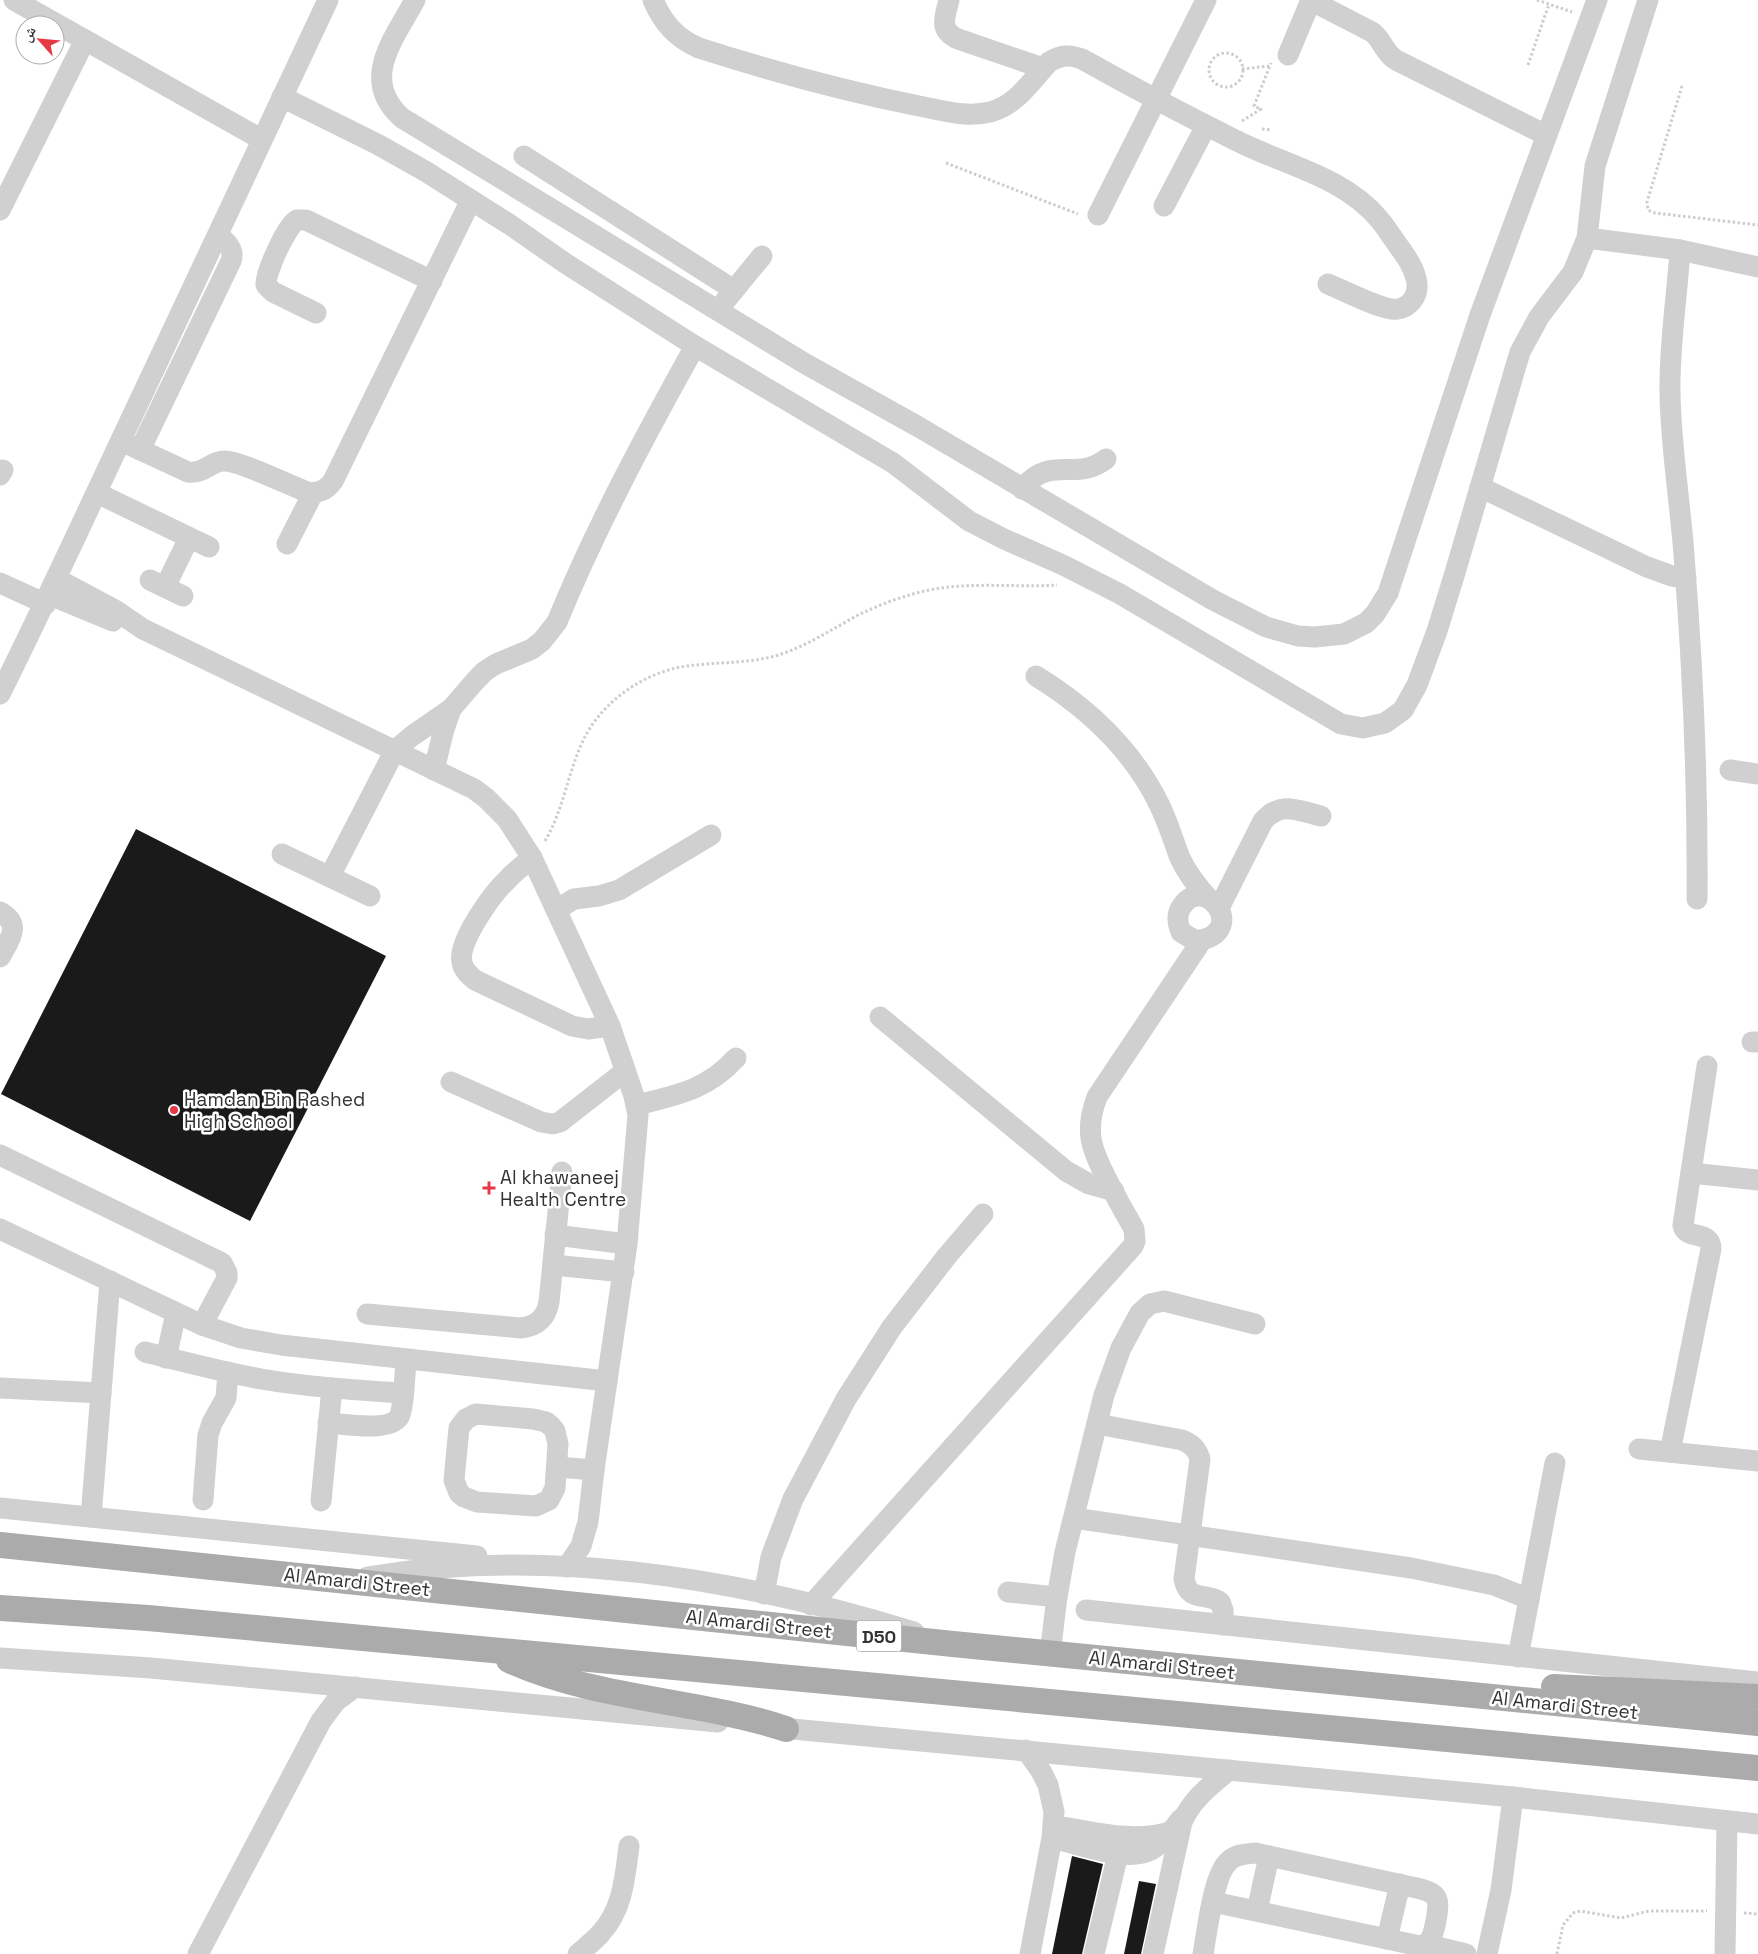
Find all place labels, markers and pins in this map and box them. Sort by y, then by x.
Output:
place label: Hamdan Bin Rashed High School [184,1087,365,1134]
marker: Hamdan Bin Rashed High School [168,1104,180,1116]
place label: Al khawaneej Health Centre [500,1165,626,1212]
marker: Al khawaneej Health Centre [482,1181,496,1195]

